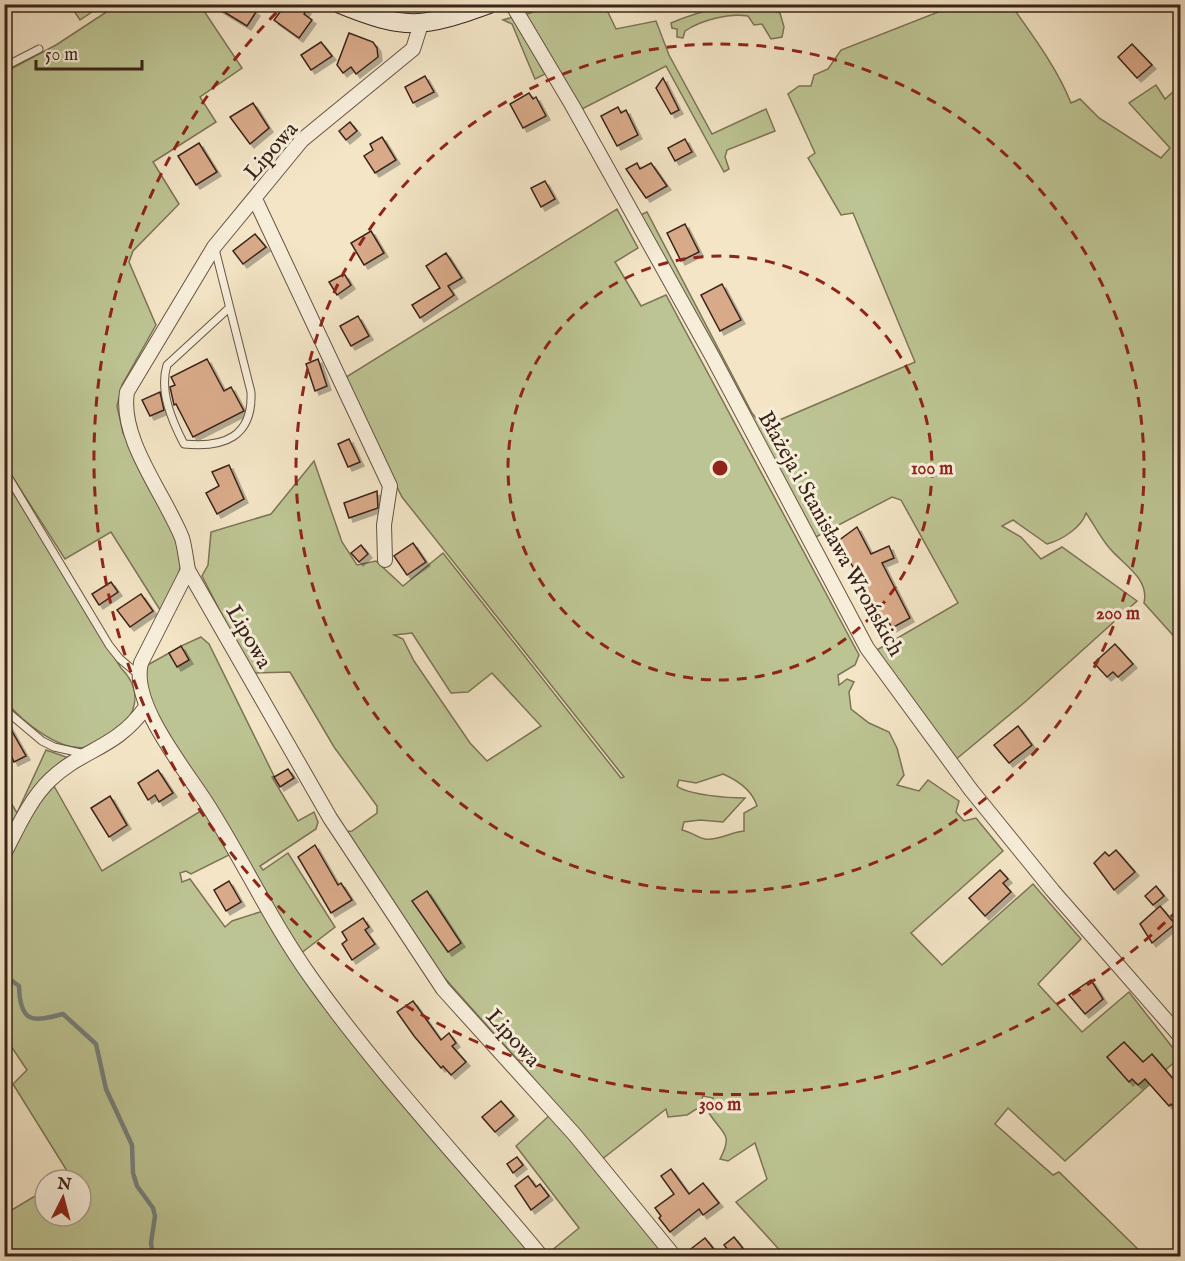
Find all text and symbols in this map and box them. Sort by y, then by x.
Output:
scale bar [36,33,142,71]
text: 50 m [45,44,78,67]
street label: Lipowa [238,116,305,187]
street label: Błażeja i Stanisława Wrońskich [751,406,910,662]
centre of rings [710,458,730,478]
text: 100 m [911,458,953,481]
street label: Lipowa [219,600,278,674]
text: 200 m [1096,603,1140,626]
street label: Lipowa [479,1003,546,1074]
text: 300 m [699,1094,741,1117]
north arrow [33,1168,93,1228]
text: N [55,1174,72,1196]

